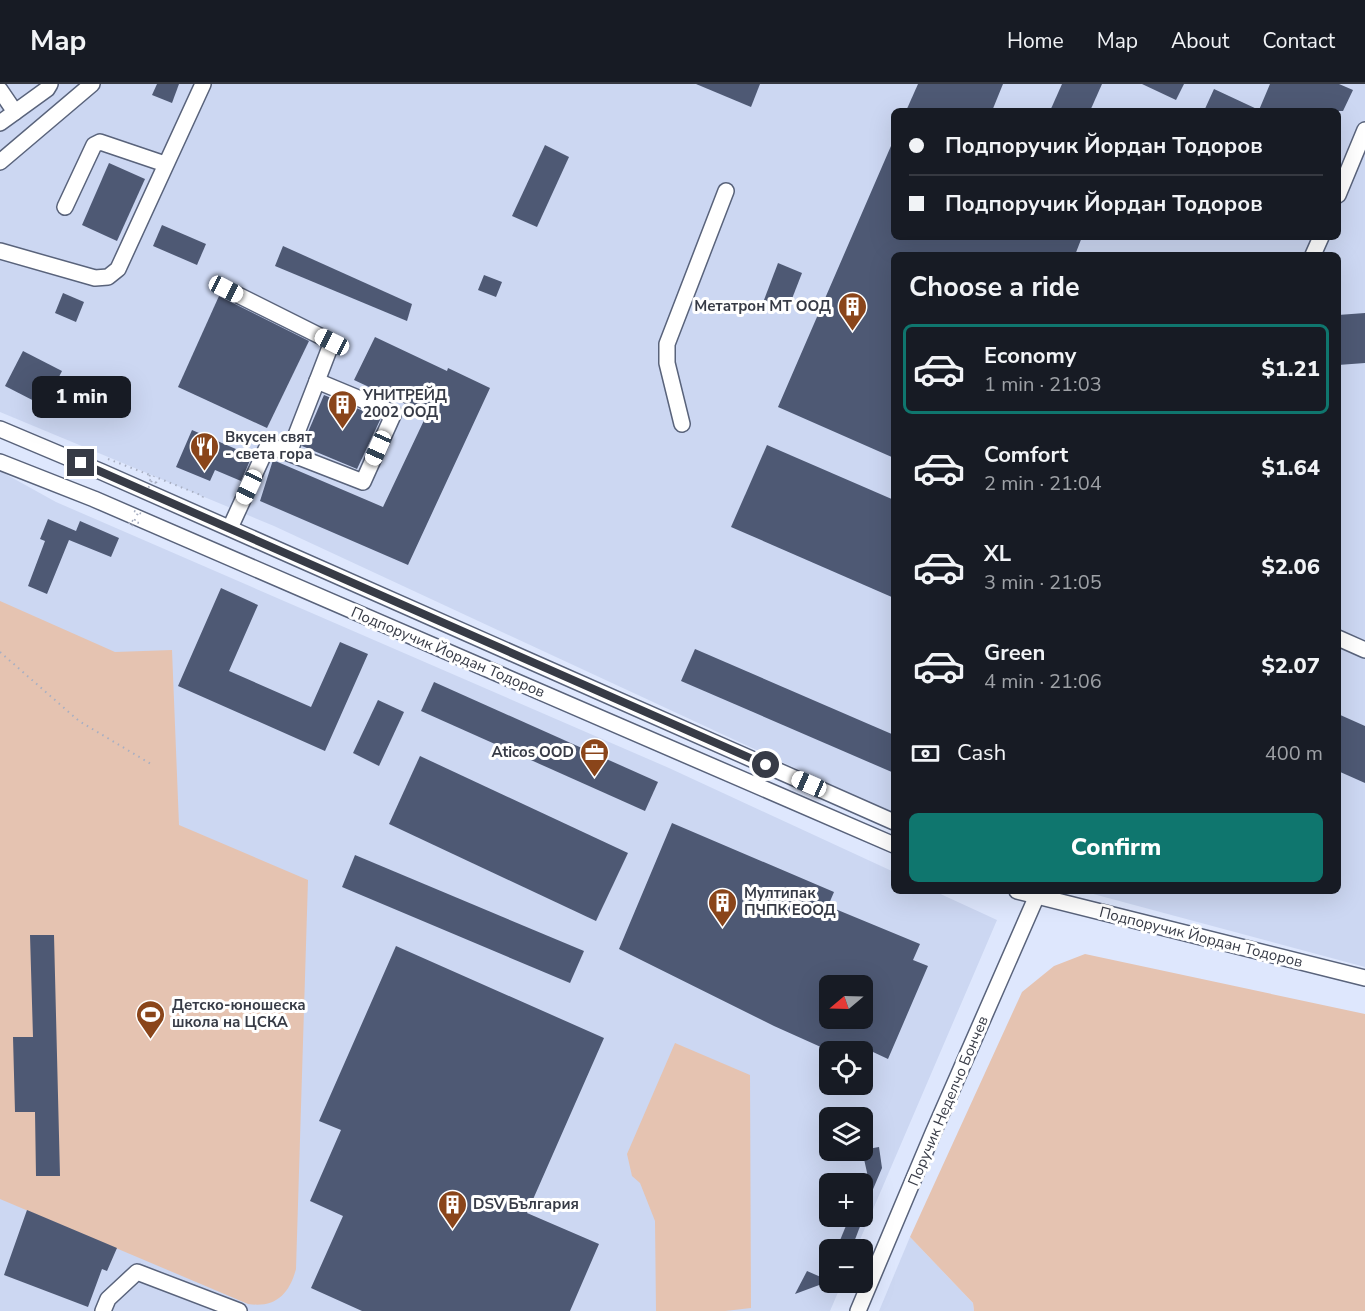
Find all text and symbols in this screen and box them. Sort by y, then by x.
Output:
text: Map [30,22,86,60]
text: Home [1007,27,1064,55]
text: Map [1097,27,1138,55]
text: About [1171,27,1229,55]
text: Contact [1262,27,1335,55]
text: Подпоручик Йордан Тодоров [945,131,1263,161]
text: Подпоручик Йордан Тодоров [945,189,1263,219]
text: Choose a ride [909,269,1080,306]
car [206,273,246,305]
building icon: Метатрон МТ ООД [836,290,868,332]
place label: Метатрон МТ ООД [694,296,831,316]
car [312,326,352,358]
text: Economy [984,341,1076,371]
icon: car [912,342,966,396]
text: $1.21 [1261,354,1320,384]
text: 1 min · 21:03 [984,371,1102,398]
callout: 1 min [32,376,130,418]
text: 1 min [55,383,108,410]
place label: УНИТРЕЙД 2002 ООД [362,385,447,422]
building icon: УНИТРЕЙД 2002 ООД [326,388,358,430]
place label: Вкусен свят - света гора [225,427,313,464]
car [362,428,394,468]
restaurant icon: Вкусен свят - света гора [188,430,220,472]
text: Comfort [984,440,1068,470]
icon: car [912,441,966,495]
route end [67,449,94,476]
text: $1.64 [1261,453,1320,483]
car [233,467,265,507]
text: 2 min · 21:04 [984,470,1102,497]
text: XL [984,539,1011,569]
icon: car [912,540,966,594]
text: $2.06 [1261,552,1320,582]
text: 3 min · 21:05 [984,569,1102,596]
street label: Подпоручик Йордан Тодоров [348,602,548,702]
text: Green [984,638,1045,668]
icon: car [912,639,966,693]
text: $2.07 [1261,651,1320,681]
text: 4 min · 21:06 [984,668,1102,695]
office icon: Aticos OOD [579,736,611,778]
icon: cash [909,737,942,770]
text: Cash [957,738,1006,768]
text: 400 m [1265,740,1323,767]
place label: Aticos OOD [492,742,574,762]
route start [752,751,779,778]
car [789,768,829,800]
button: Confirm [909,813,1323,882]
place label: Мултипак ПЧПК ЕООД [744,883,836,920]
building icon: Мултипак ПЧПК ЕООД [707,886,739,928]
street label: Подпоручик Йордан Тодоров [1097,902,1305,972]
north arrow [819,975,873,1029]
map controls [819,975,873,1293]
place label: Детско-юношеска школа на ЦСКА [172,995,306,1032]
sports icon: Детско-юношеска школа на ЦСКА [135,998,167,1040]
street label: Поручик Неделчо Бончев [903,1013,993,1189]
button: locate [819,1041,873,1095]
button: layers [819,1107,873,1161]
button: + [819,1173,873,1227]
building icon: DSV България [436,1188,468,1230]
place label: DSV България [473,1194,579,1214]
button: − [819,1239,873,1293]

